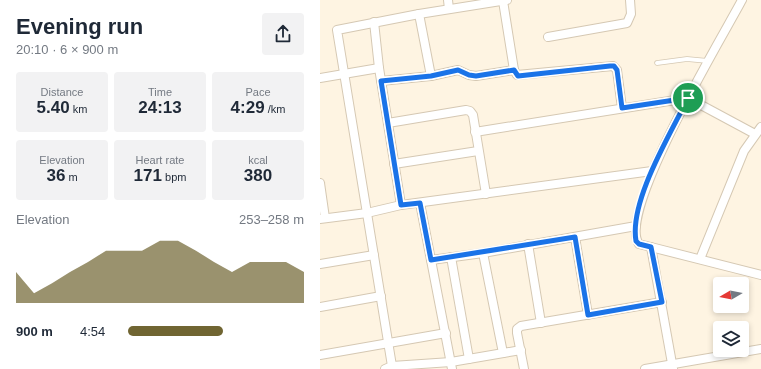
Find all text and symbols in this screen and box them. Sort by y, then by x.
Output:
button: share [262,13,304,55]
text: Evening run [16,14,143,39]
text: 20:10 · 6 × 900 m [16,42,118,57]
pin [671,81,705,115]
text: Distance [41,86,83,98]
text: Time [148,86,172,98]
text: Pace [245,86,271,98]
icon: arrive [677,87,699,109]
text: 5.40 [37,98,70,117]
text: 24:13 [138,98,182,117]
text: 4:29 [231,98,265,117]
text: km [70,103,87,115]
text: /km [265,103,285,115]
text: Elevation [39,154,85,166]
text: Heart rate [136,154,184,166]
text: kcal [248,154,268,166]
text: 36 [46,166,65,185]
text: 171 [134,166,162,185]
text: 380 [244,166,272,185]
text: m [65,171,78,183]
text: bpm [162,171,186,183]
text: Elevation [16,212,69,227]
text: 253–258 m [239,212,304,227]
north arrow [713,277,749,313]
map controls [713,277,749,357]
button: layers [713,321,749,357]
text: 900 m [16,324,53,339]
text: 4:54 [80,324,105,339]

